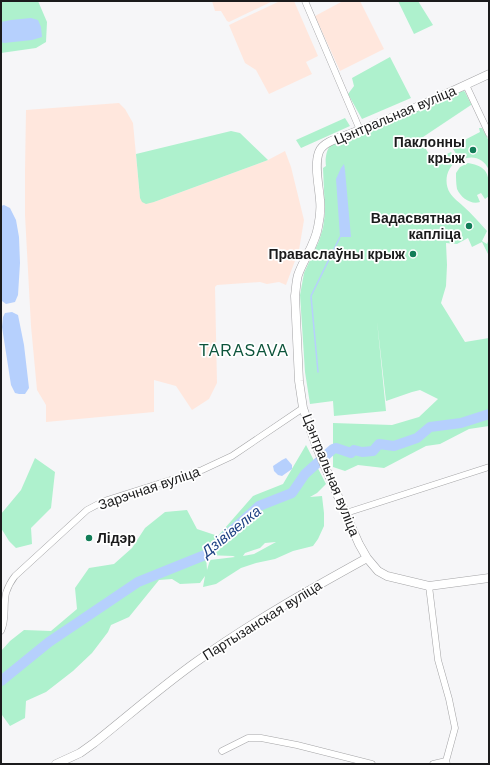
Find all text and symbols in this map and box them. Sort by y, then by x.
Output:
street label: Цэнтральная вуліца [332,82,458,148]
place label: Паклонны крыж [394,134,466,166]
marker: Паклонны крыж [468,145,478,155]
place label: Вадасвятная капліца [371,210,461,242]
marker: Вадасвятная капліца [464,221,474,231]
place label: Праваслаўны крыж [268,246,406,262]
marker: Праваслаўны крыж [408,249,418,259]
district label: TARASAVA [199,342,289,359]
street label: Цэнтральная вуліца [299,411,363,539]
street label: Зарэчная вуліца [96,463,202,513]
water label: Дзівівелка [196,502,264,561]
place label: Лідэр [97,530,136,546]
marker: Лідэр [84,533,94,543]
street label: Партызанская вуліца [200,577,325,663]

